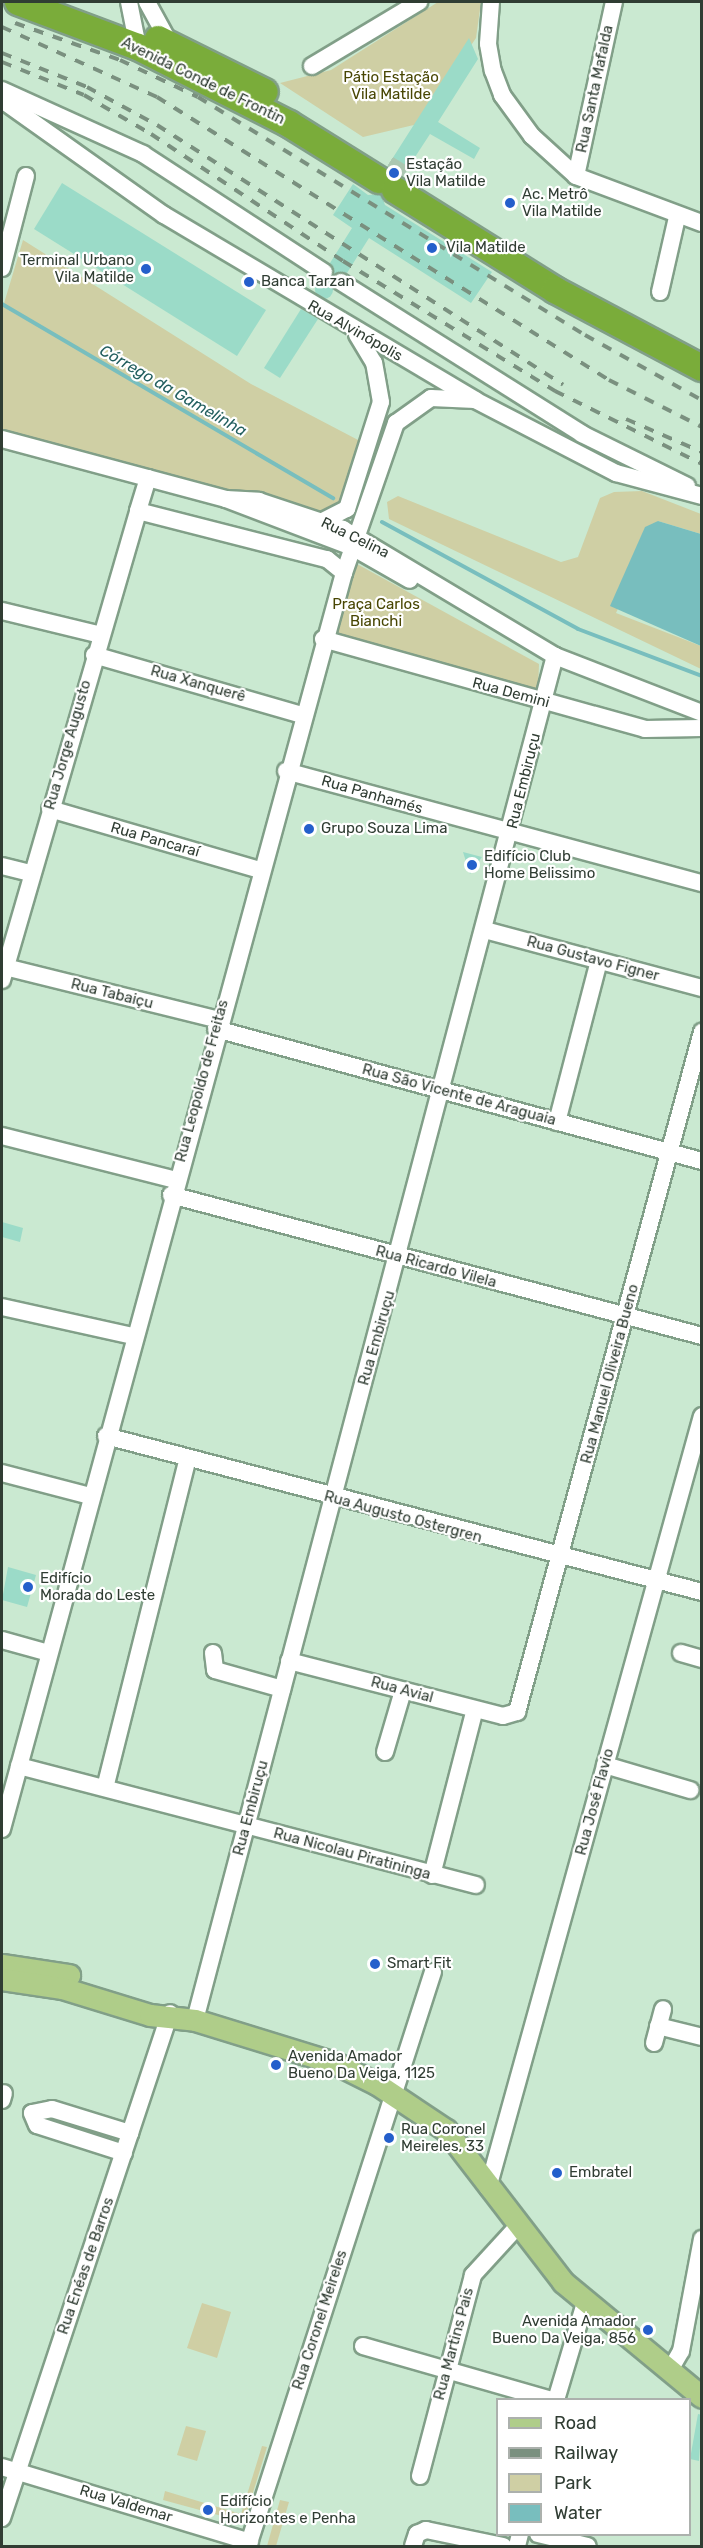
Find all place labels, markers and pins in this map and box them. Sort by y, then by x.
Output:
place label: Estação Vila Matilde [406,155,486,190]
marker: Estação Vila Matilde [387,166,401,180]
place label: Ac. Metrô Vila Matilde [522,185,602,220]
marker: Ac. Metrô Vila Matilde [503,196,517,210]
marker: Vila Matilde [423,239,441,257]
place label: Vila Matilde [446,239,526,257]
place label: Terminal Urbano Vila Matilde [20,251,134,286]
marker: Terminal Urbano Vila Matilde [139,262,153,276]
place label: Banca Tarzan [261,273,355,291]
marker: Banca Tarzan [242,275,256,289]
place label: Grupo Souza Lima [321,820,447,838]
marker: Grupo Souza Lima [302,822,316,836]
place label: Edifício Club Home Belissimo [484,847,595,882]
marker: Edifício Club Home Belissimo [465,858,479,872]
place label: Edifício Morada do Leste [40,1569,155,1604]
marker: Edifício Morada do Leste [21,1580,35,1594]
place label: Smart Fit [387,1955,451,1973]
marker: Smart Fit [368,1957,382,1971]
place label: Avenida Amador Bueno Da Veiga, 1125 [288,2047,435,2082]
marker: Avenida Amador Bueno Da Veiga, 1125 [269,2058,283,2072]
place label: Rua Coronel Meireles, 33 [401,2120,486,2155]
marker: Rua Coronel Meireles, 33 [382,2131,396,2145]
place label: Embratel [569,2164,632,2182]
marker: Embratel [550,2166,564,2180]
place label: Avenida Amador Bueno Da Veiga, 856 [492,2312,636,2347]
marker: Avenida Amador Bueno Da Veiga, 856 [641,2323,655,2337]
place label: Edifício Horizontes e Penha [220,2492,356,2527]
marker: Edifício Horizontes e Penha [201,2503,215,2517]

